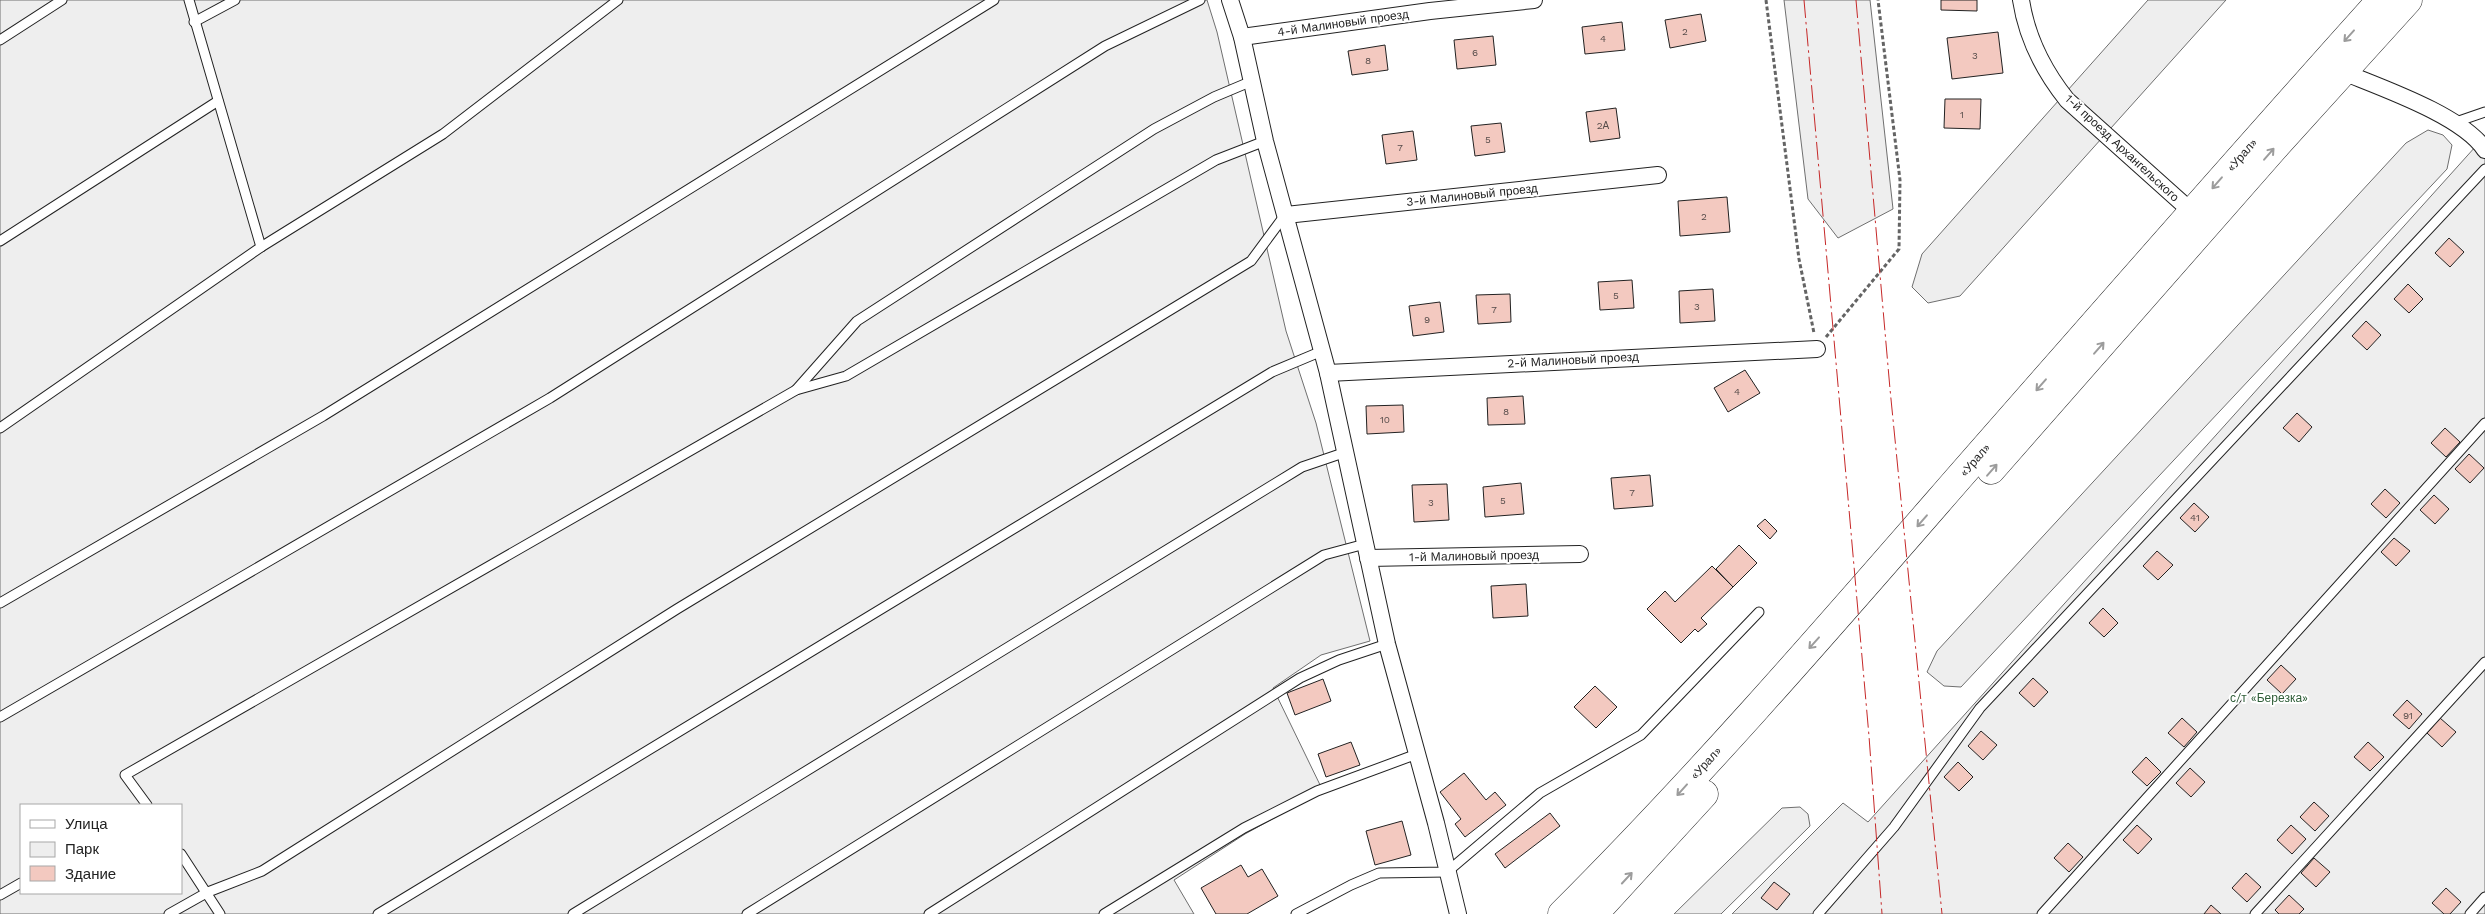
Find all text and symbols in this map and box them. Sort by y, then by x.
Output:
street label: 4-й Малиновый проезд [1276,7,1410,39]
house number: 2 [1682,26,1688,37]
one-way arrow [2343,30,2355,43]
house number: 4 [1600,33,1606,44]
house number: 6 [1472,47,1478,58]
house number: 3 [1972,50,1978,61]
house number: 8 [1365,55,1371,66]
street label: 1-й проезд Архангельского [2062,92,2182,205]
house number: 1 [1960,109,1964,120]
house number: 2А [1597,120,1610,131]
house number: 5 [1485,134,1491,145]
street label: «Урал» [2224,136,2260,174]
house number: 7 [1397,142,1403,153]
one-way arrow [2264,147,2275,160]
one-way arrow [2211,177,2223,190]
street label: 3-й Малиновый проезд [1406,181,1538,209]
house number: 2 [1701,211,1707,222]
house number: 5 [1613,290,1619,301]
house number: 3 [1694,301,1700,312]
house number: 7 [1491,304,1497,315]
house number: 9 [1424,314,1430,325]
one-way arrow [2093,341,2105,354]
street label: 2-й Малиновый проезд [1507,350,1639,370]
one-way arrow [2035,378,2046,391]
house number: 4 [1734,386,1740,397]
house number: 8 [1503,406,1509,417]
house number: 10 [1380,414,1390,425]
street label: «Урал» [1957,441,1993,479]
one-way arrow [1986,463,1997,476]
house number: 7 [1629,487,1635,498]
house number: 5 [1500,495,1506,506]
house number: 3 [1428,497,1434,508]
house number: 41 [2190,512,2200,523]
one-way arrow [1916,514,1927,527]
street label: 1-й Малиновый проезд [1409,548,1539,564]
one-way arrow [1808,636,1820,649]
park label: с/т «Березка» [2230,691,2308,705]
house number: 91 [2403,710,2413,721]
street label: «Урал» [1688,744,1724,782]
one-way arrow [1676,783,1688,796]
legend [20,804,182,894]
text: Улица [65,815,108,833]
text: Парк [65,840,99,858]
text: Здание [65,865,116,883]
one-way arrow [1621,872,1633,885]

